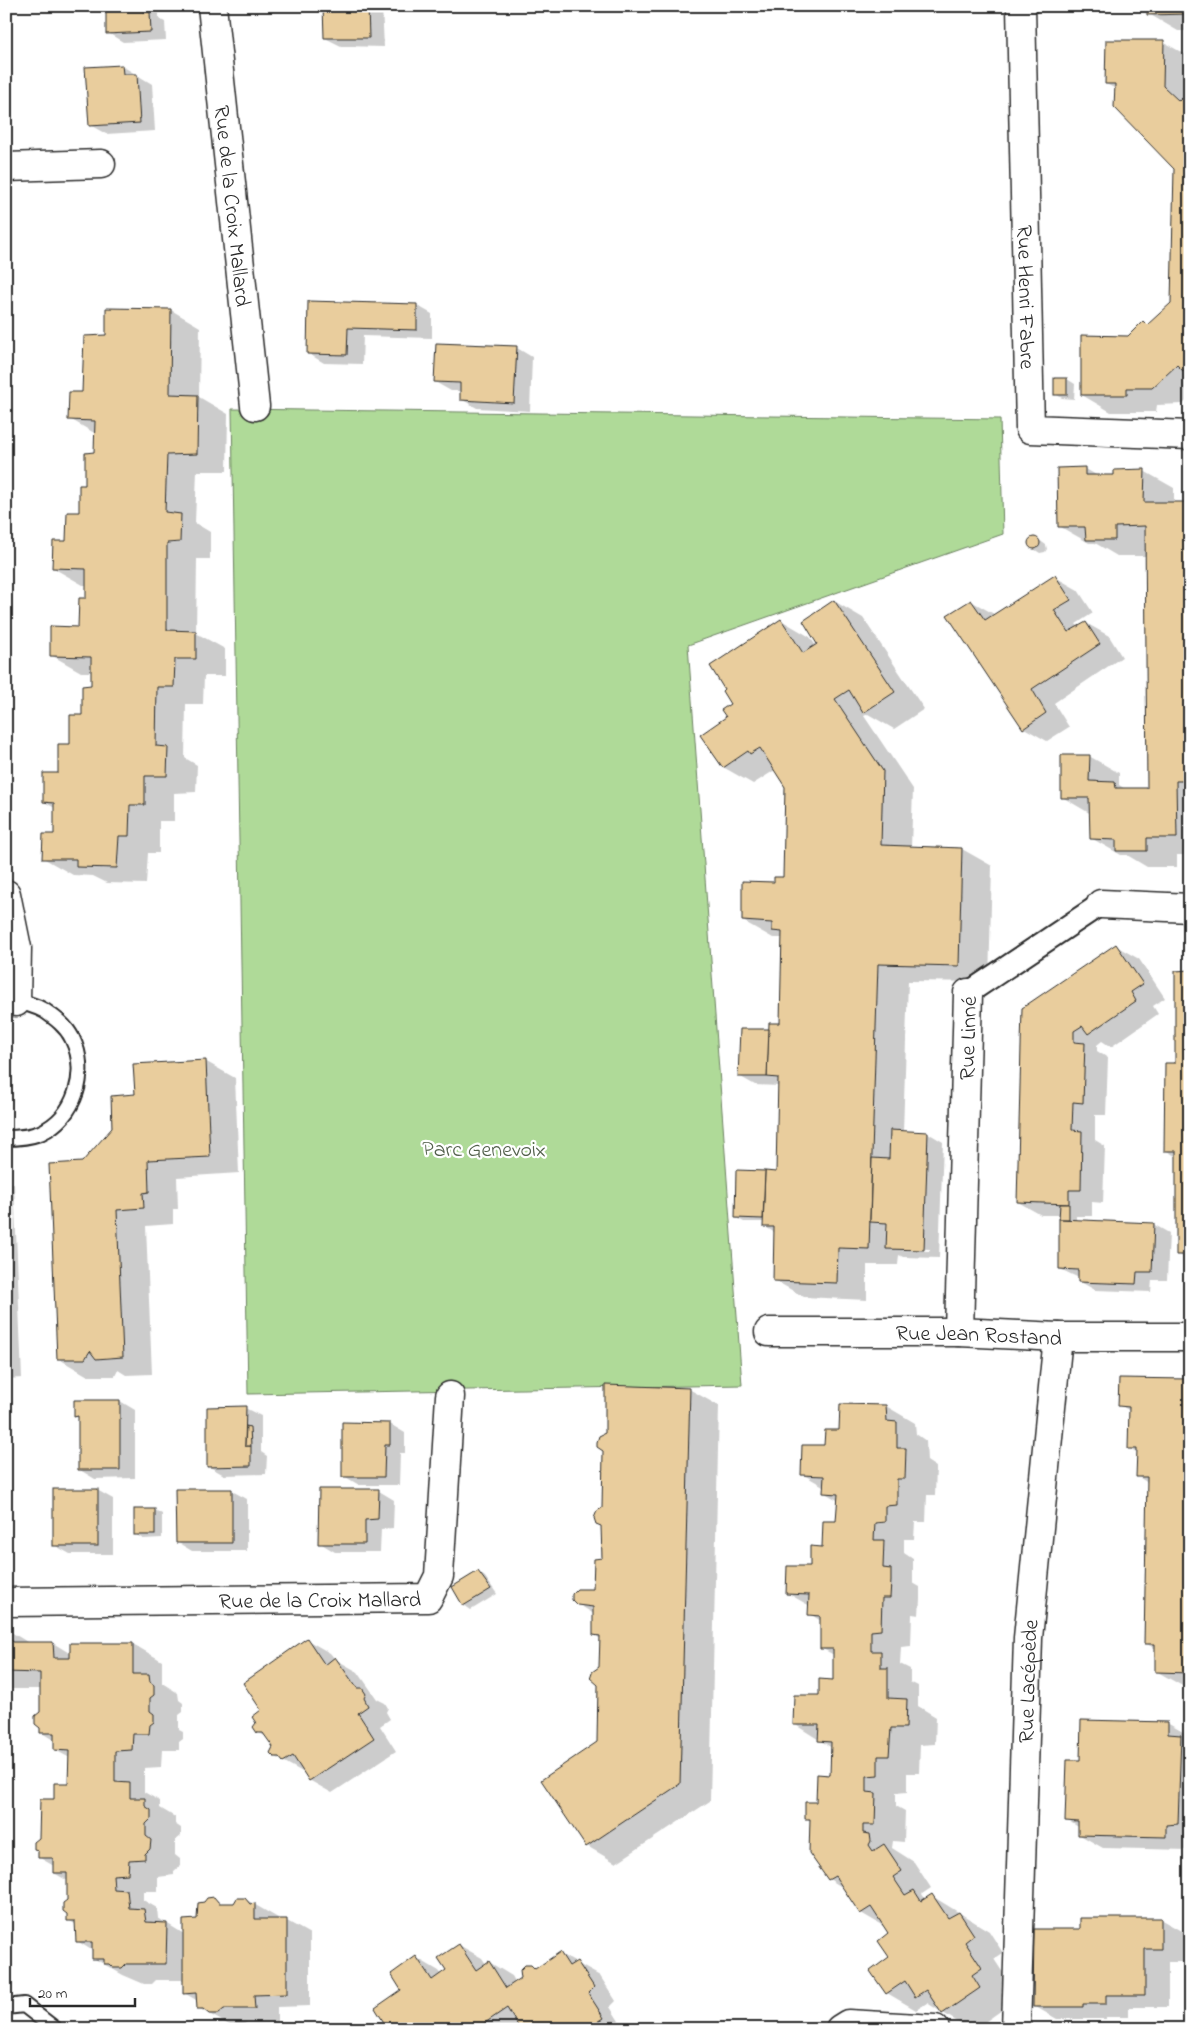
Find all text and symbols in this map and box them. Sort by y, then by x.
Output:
street label: Rue de la Croix Mallard [204,104,257,308]
street label: Rue Henri Fabre [1007,224,1042,370]
street label: Rue Linné [953,996,987,1080]
park label: Parc Genevoix [422,1135,546,1167]
street label: Rue Jean Rostand [896,1319,1063,1356]
street label: Rue de la Croix Mallard [219,1585,421,1619]
street label: Rue Lacépède [1012,1618,1049,1744]
scale bar [30,1975,135,2007]
text: 20 m [38,1983,68,2005]

